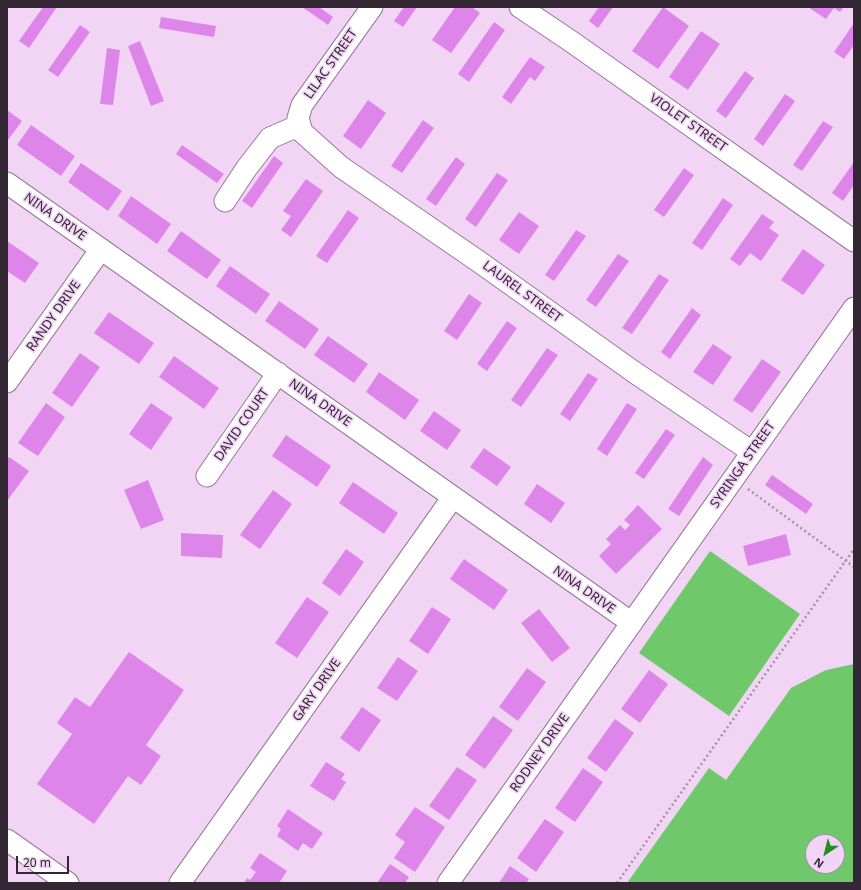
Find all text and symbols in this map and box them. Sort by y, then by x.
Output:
street label: LILAC STREET [301,26,361,102]
street label: VIOLET STREET [646,90,730,156]
street label: NINA DRIVE [21,190,89,244]
street label: LAUREL STREET [479,258,565,326]
street label: RANDY DRIVE [24,277,84,355]
street label: NINA DRIVE [286,376,354,430]
street label: DAVID COURT [211,386,273,464]
street label: SYRINGA STREET [707,419,779,511]
street label: NINA DRIVE [550,563,618,617]
street label: GARY DRIVE [290,655,344,725]
street label: RODNEY DRIVE [507,711,573,795]
north arrow [805,834,845,874]
scale bar [18,848,71,874]
text: 20 m [23,854,51,871]
text: N [810,855,826,872]

